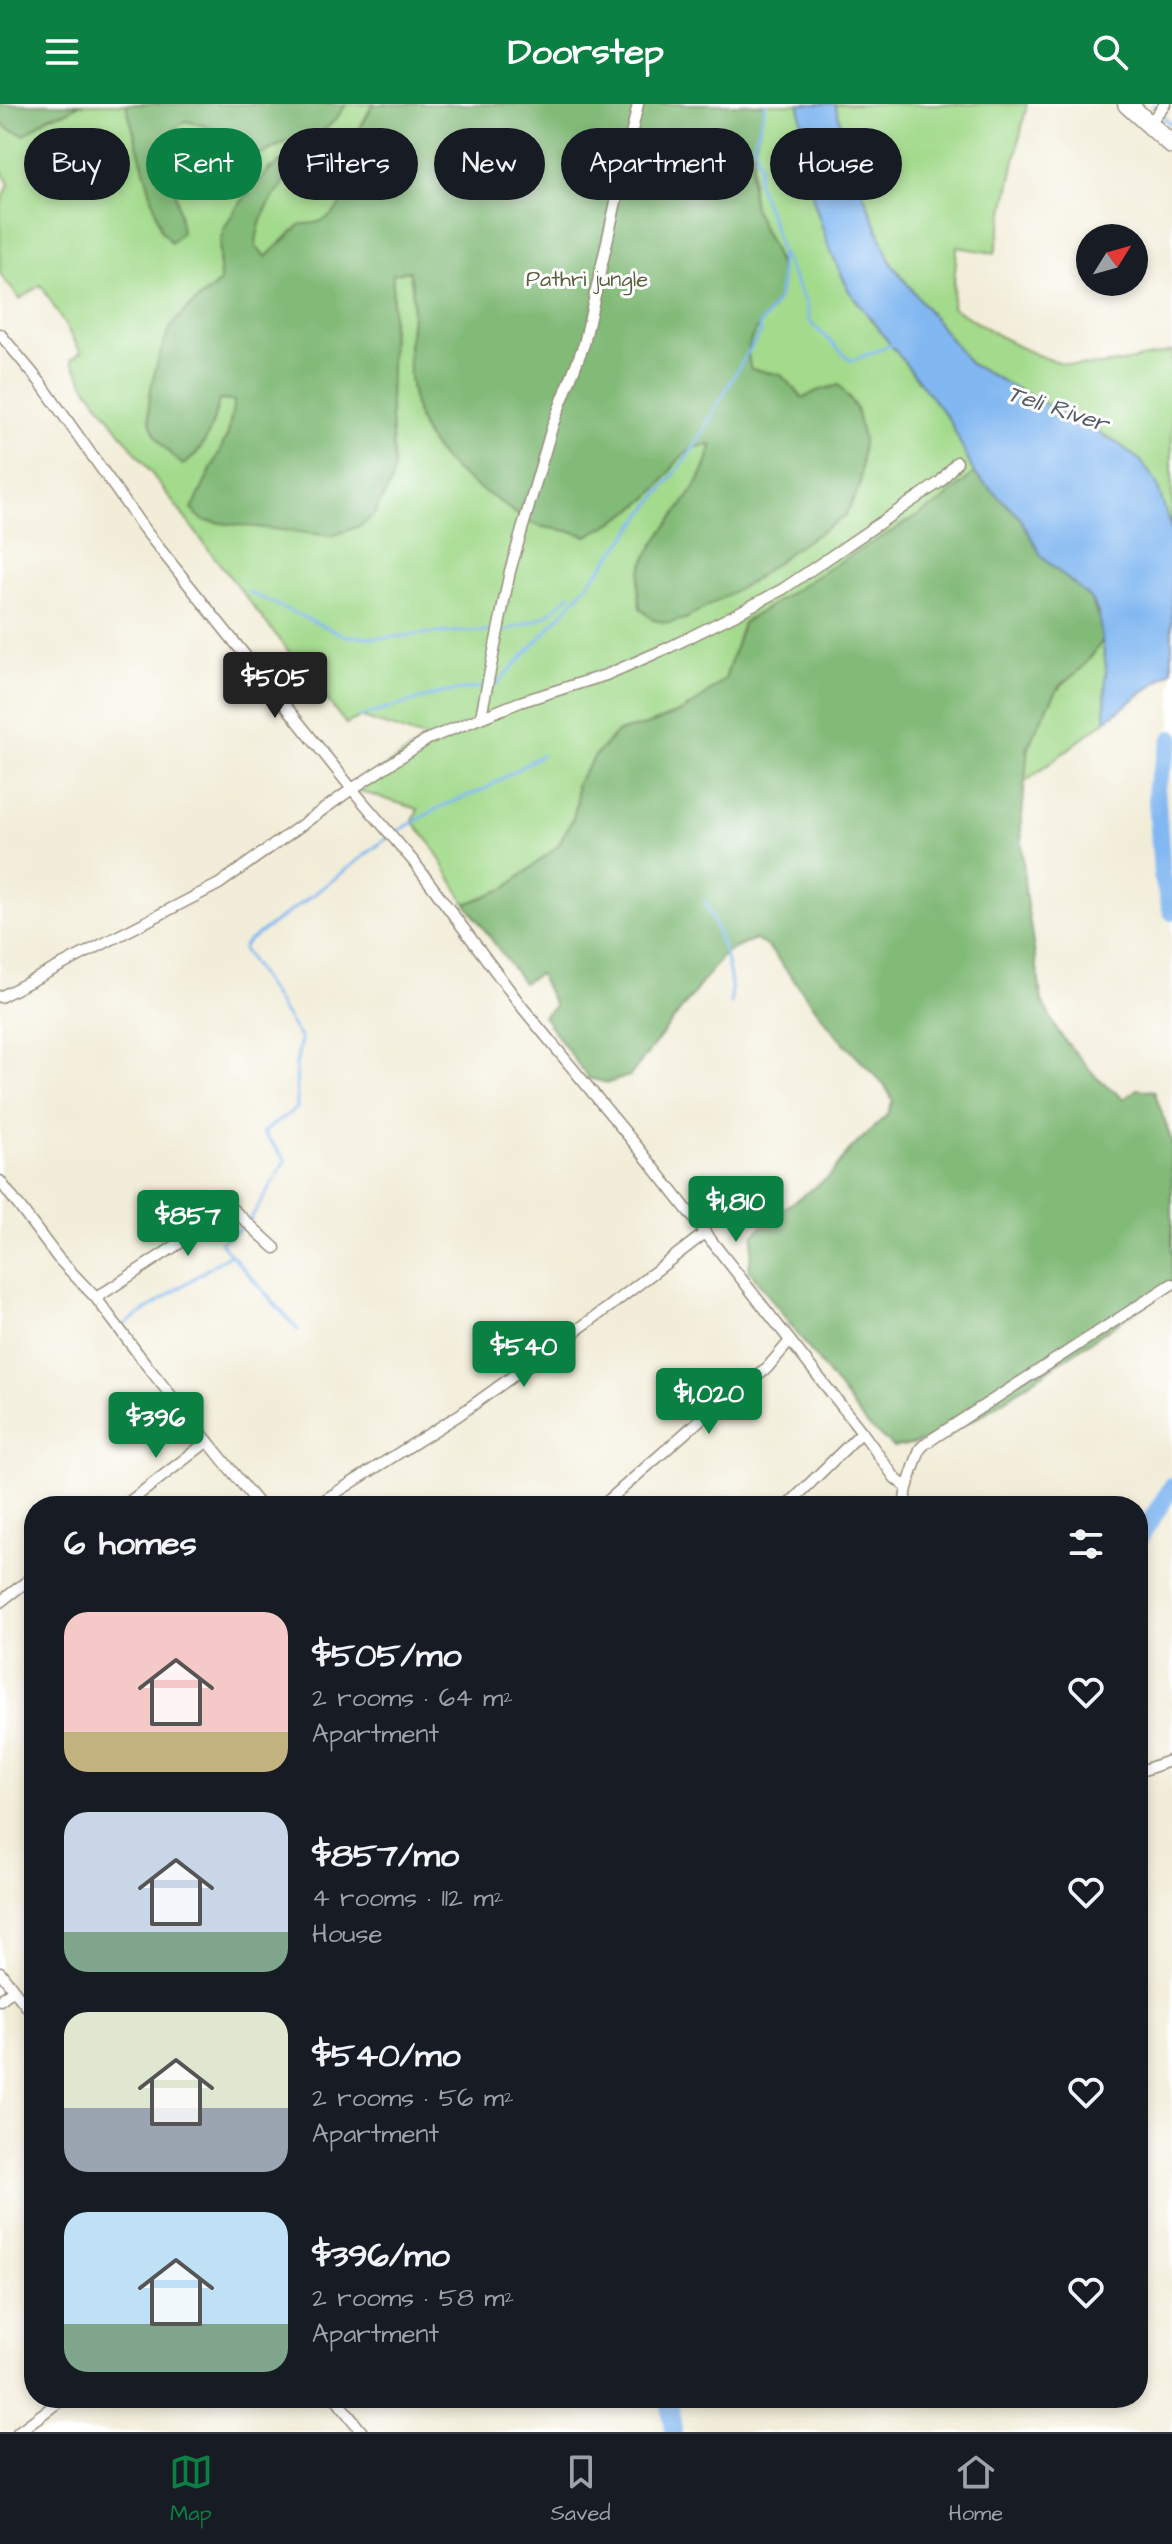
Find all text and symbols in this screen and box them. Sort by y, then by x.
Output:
text: Doorstep [508,27,664,78]
icon: menu [40,30,84,74]
icon: search [1088,30,1132,74]
chip: Buy [24,128,130,200]
chip: Rent [146,128,262,200]
chip: Filters [278,128,418,200]
chip: New [434,128,545,200]
chip: Apartment [561,128,754,200]
chip: House [770,128,902,200]
north arrow [1076,224,1148,296]
map controls [1076,224,1148,296]
park label: Pathri jungle [526,264,648,296]
water label: Teli River [1003,377,1115,442]
pin: $505 [228,652,322,720]
text: $505 [241,660,309,696]
pin: $1,810 [671,1176,801,1244]
text: $1,810 [706,1184,766,1220]
pin: $857 [141,1190,235,1258]
text: $857 [155,1198,221,1234]
pin: $540 [477,1321,571,1389]
text: $540 [491,1329,557,1365]
pin: $1,020 [644,1368,774,1436]
text: $1,020 [674,1376,744,1412]
pin: $396 [109,1392,203,1460]
text: $396 [127,1400,185,1436]
text: 6 homes [64,1520,197,1568]
icon: filters [1064,1522,1108,1566]
text: $505/mo [312,1632,462,1680]
icon: home [128,1644,224,1740]
icon: heart [1064,1670,1108,1714]
text: 2 rooms · 64 m² [312,1680,513,1716]
text: Apartment [312,1716,439,1752]
text: $857/mo [312,1832,459,1880]
icon: home [128,1844,224,1940]
icon: heart [1064,1870,1108,1914]
text: 4 rooms · 112 m² [312,1880,503,1916]
text: House [312,1916,383,1952]
text: $540/mo [312,2032,461,2080]
icon: home [128,2044,224,2140]
icon: heart [1064,2070,1108,2114]
text: 2 rooms · 56 m² [312,2080,514,2116]
text: Apartment [312,2116,439,2152]
text: $396/mo [312,2232,450,2280]
icon: home [128,2244,224,2340]
icon: heart [1064,2270,1108,2314]
text: 2 rooms · 58 m² [312,2280,514,2316]
text: Apartment [312,2316,439,2352]
tab: Map [169,2450,213,2529]
tab: Saved [551,2450,611,2529]
tab: Home [948,2450,1003,2529]

